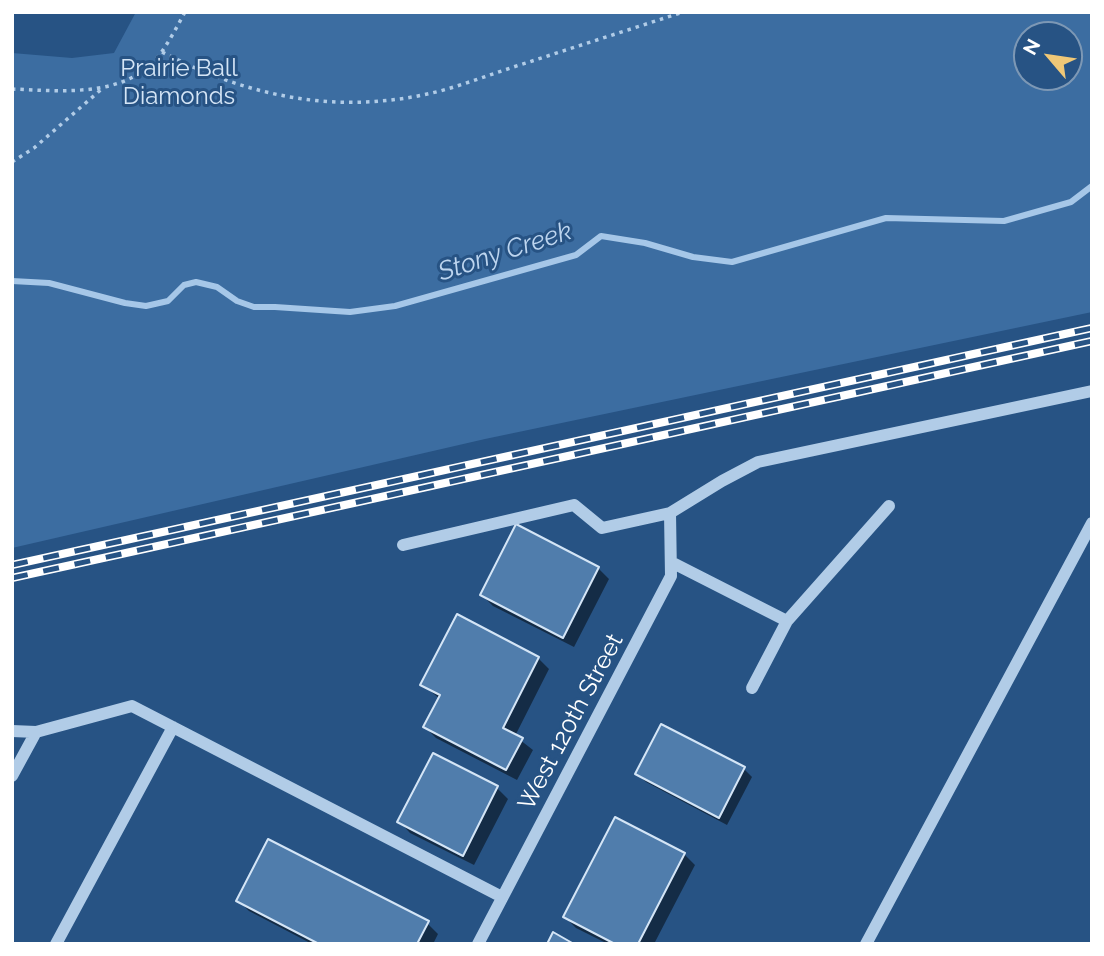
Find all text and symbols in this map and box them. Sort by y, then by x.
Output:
north arrow [1013,21,1083,91]
text: N [1018,35,1045,58]
park label: Prairie Ball Diamonds [120,55,238,111]
water label: Stony Creek [434,216,576,288]
street label: West 120th Street [512,629,630,815]

